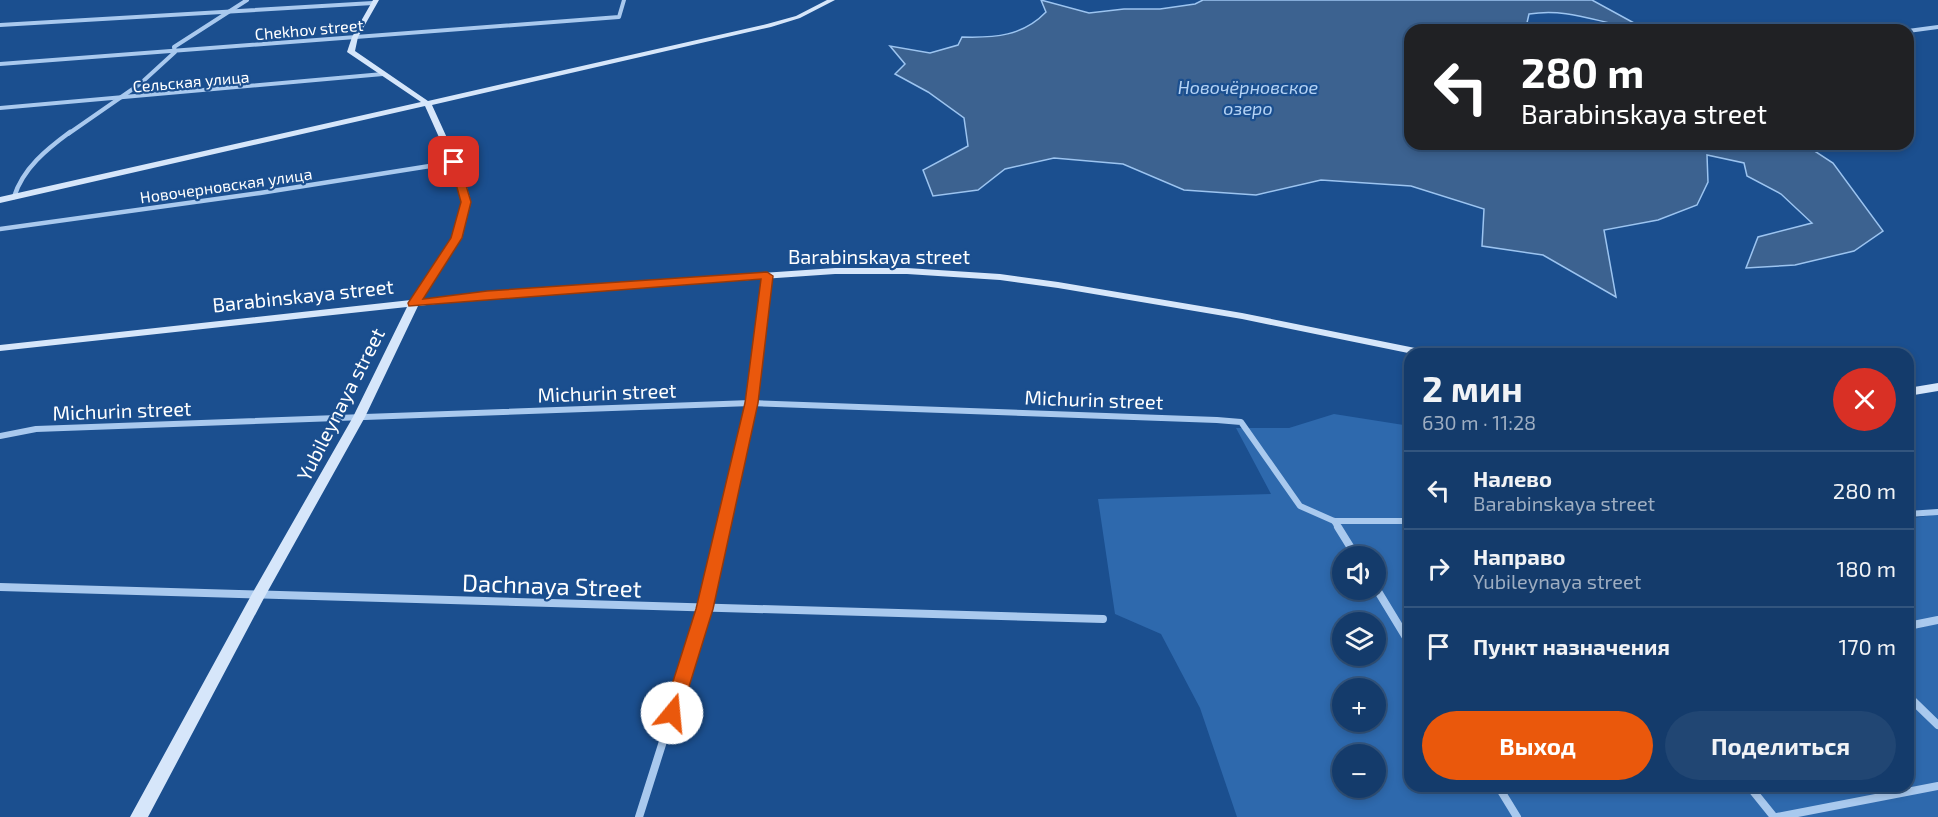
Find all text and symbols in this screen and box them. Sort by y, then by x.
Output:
street label: Chekhov street [254,15,364,43]
text: 280 m [1521,46,1644,96]
icon: left [1422,48,1500,126]
street label: Сельская улица [132,66,250,97]
water label: Новочёрновское озеро [1178,76,1319,119]
text: Barabinskaya street [1521,97,1767,129]
pin [428,136,479,187]
icon: arrive [437,145,470,178]
street label: Новочерновская улица [139,163,314,207]
street label: Barabinskaya street [788,244,970,268]
street label: Barabinskaya street [211,274,395,316]
street label: Yubileynaya street [291,323,389,484]
text: 2 мин [1422,366,1523,409]
button: close [1833,368,1896,431]
street label: Michurin street [537,378,677,406]
street label: Michurin street [1024,385,1164,413]
street label: Michurin street [52,396,192,424]
text: 630 m · 11:28 [1422,410,1536,434]
text: Налево [1473,465,1552,491]
icon: left [1422,474,1455,507]
text: 280 m [1833,477,1896,503]
text: Barabinskaya street [1473,491,1655,515]
text: Направо [1473,543,1566,569]
map controls [1332,546,1386,798]
button: sound [1332,546,1386,600]
icon: right [1422,552,1455,585]
text: 180 m [1836,555,1896,581]
street label: Dachnaya Street [462,567,642,603]
text: Yubileynaya street [1473,569,1641,593]
button: layers [1332,612,1386,666]
icon: arrive [1422,630,1455,663]
text: Пункт назначения [1473,633,1670,659]
text: 170 m [1839,633,1896,659]
button: + [1332,678,1386,732]
position arrow [640,681,704,745]
button: Выход [1422,711,1653,780]
button: Поделиться [1665,711,1896,780]
button: − [1332,744,1386,798]

